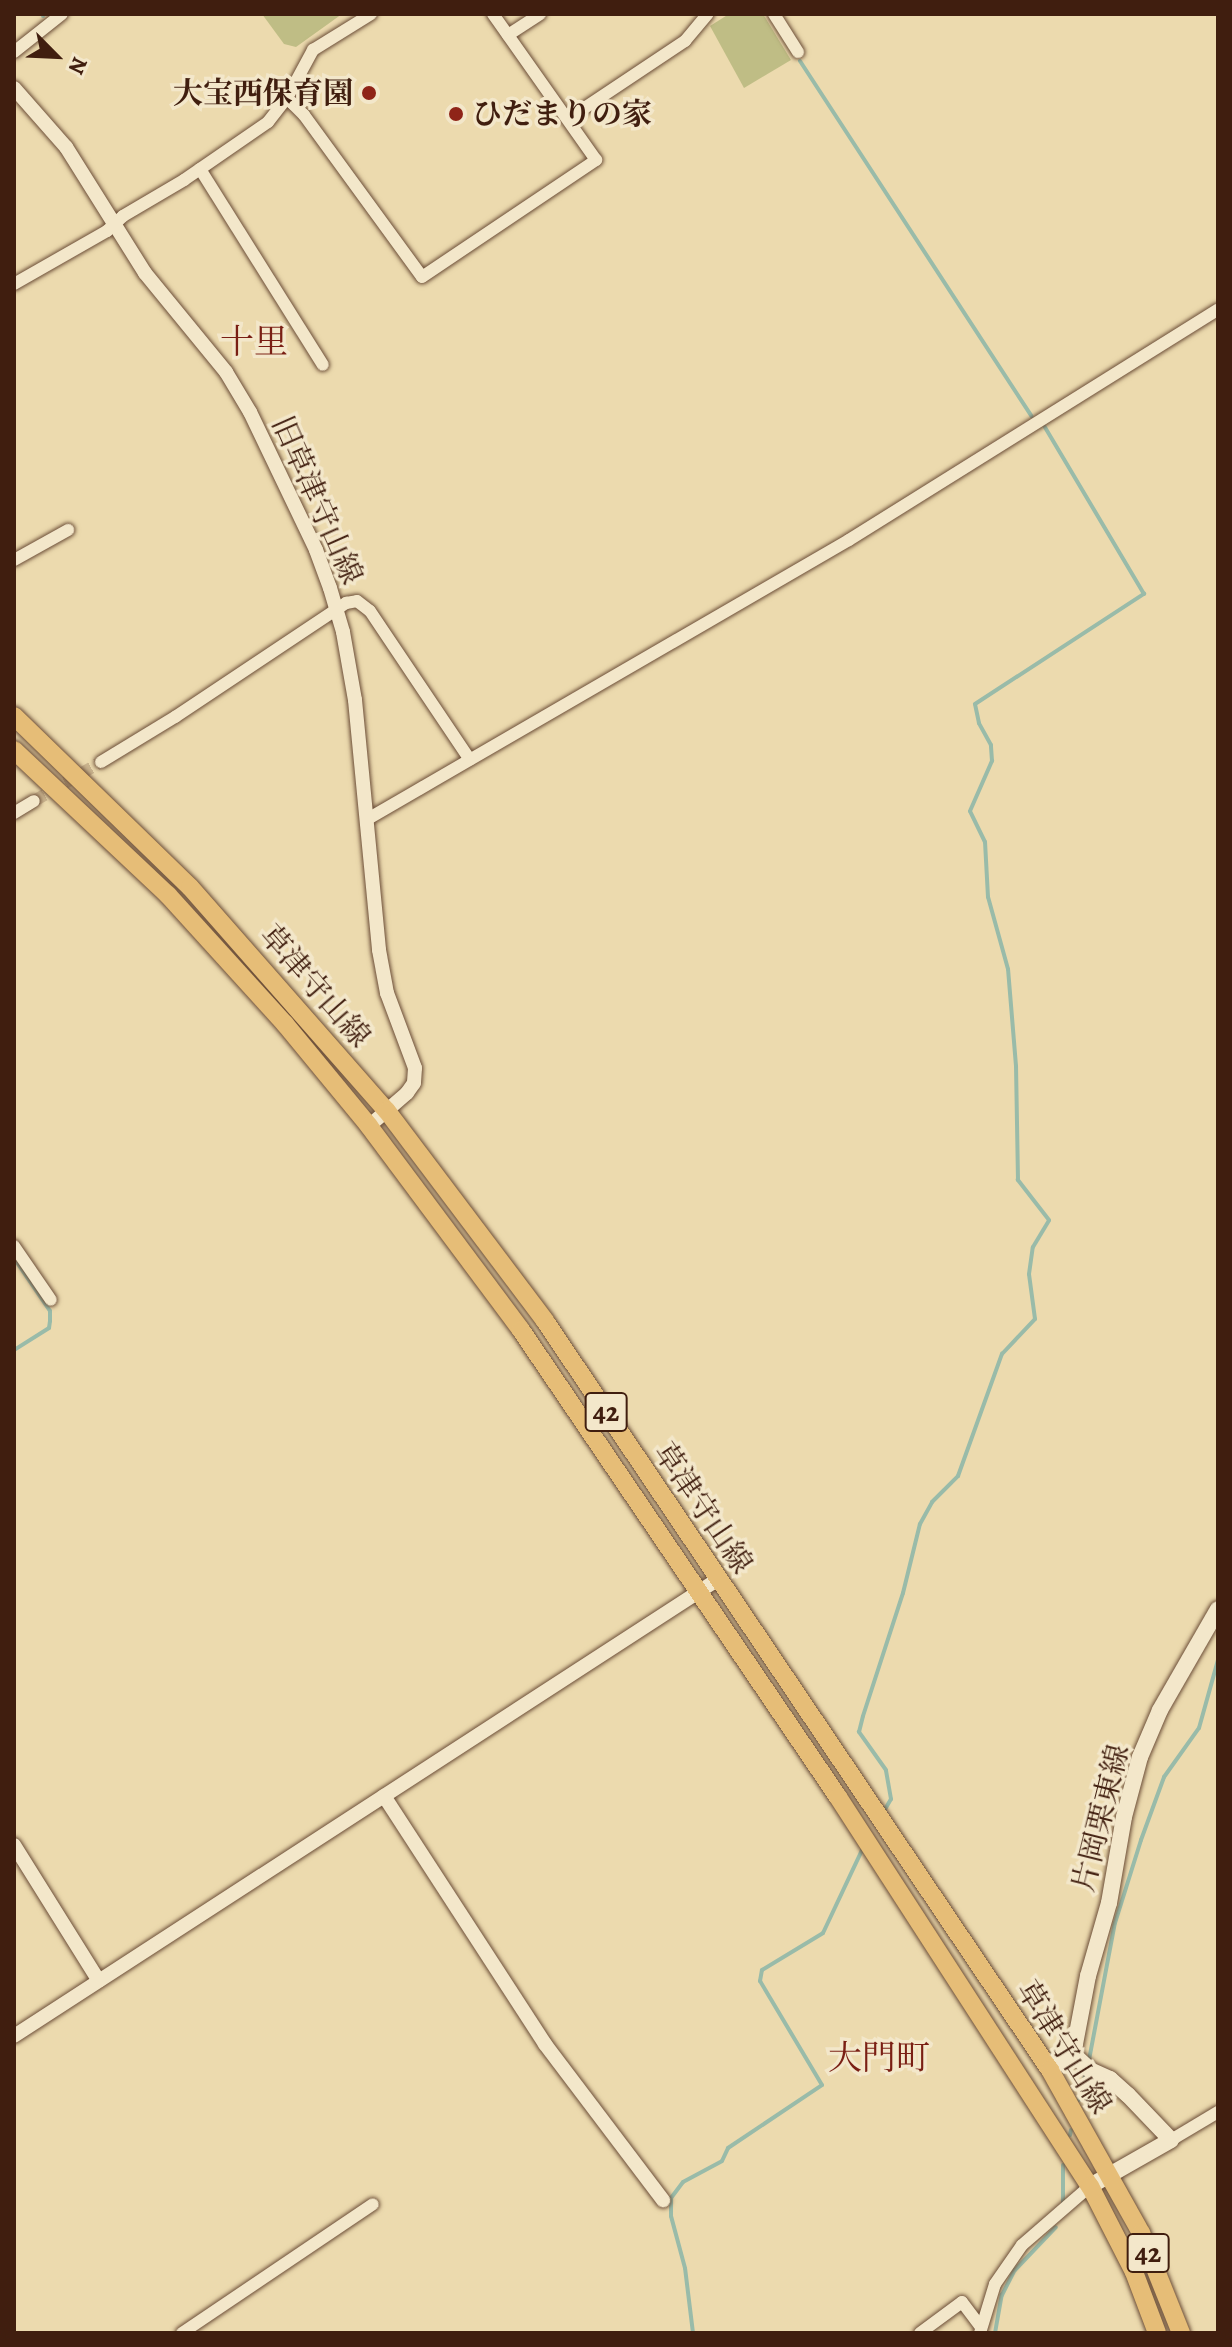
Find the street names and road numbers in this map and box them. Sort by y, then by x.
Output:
street label: 旧草津守山線 [264,410,370,590]
street label: 草津守山線 [252,918,378,1054]
road number: 42 [584,1388,628,1436]
street label: 草津守山線 [646,1436,760,1580]
street label: 片岡栗東線 [1065,1741,1137,1895]
street label: 草津守山線 [1009,1974,1119,2120]
road number: 42 [1126,2229,1170,2277]

